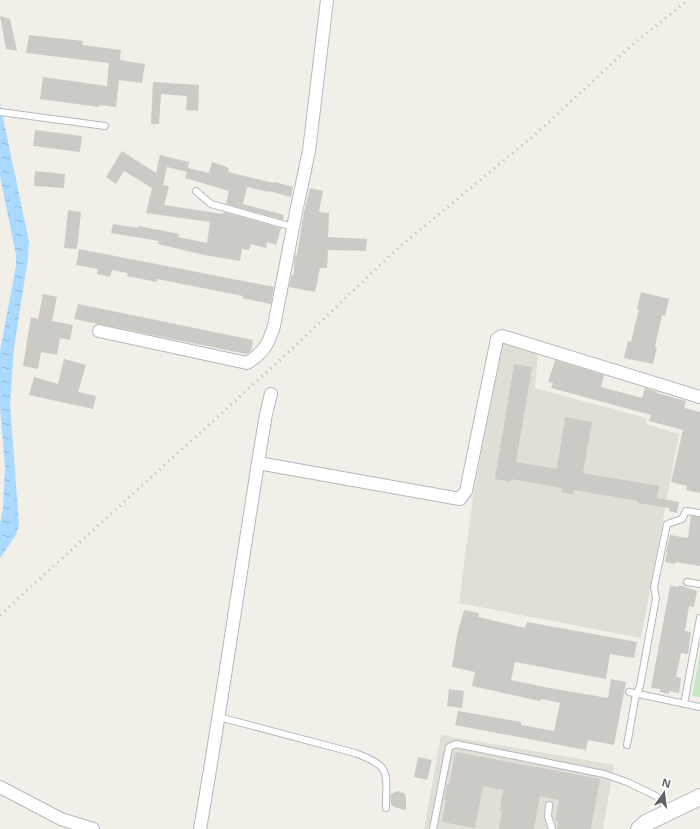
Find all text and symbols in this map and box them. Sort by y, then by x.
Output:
north arrow [644,773,684,813]
text: N [660,774,673,791]

